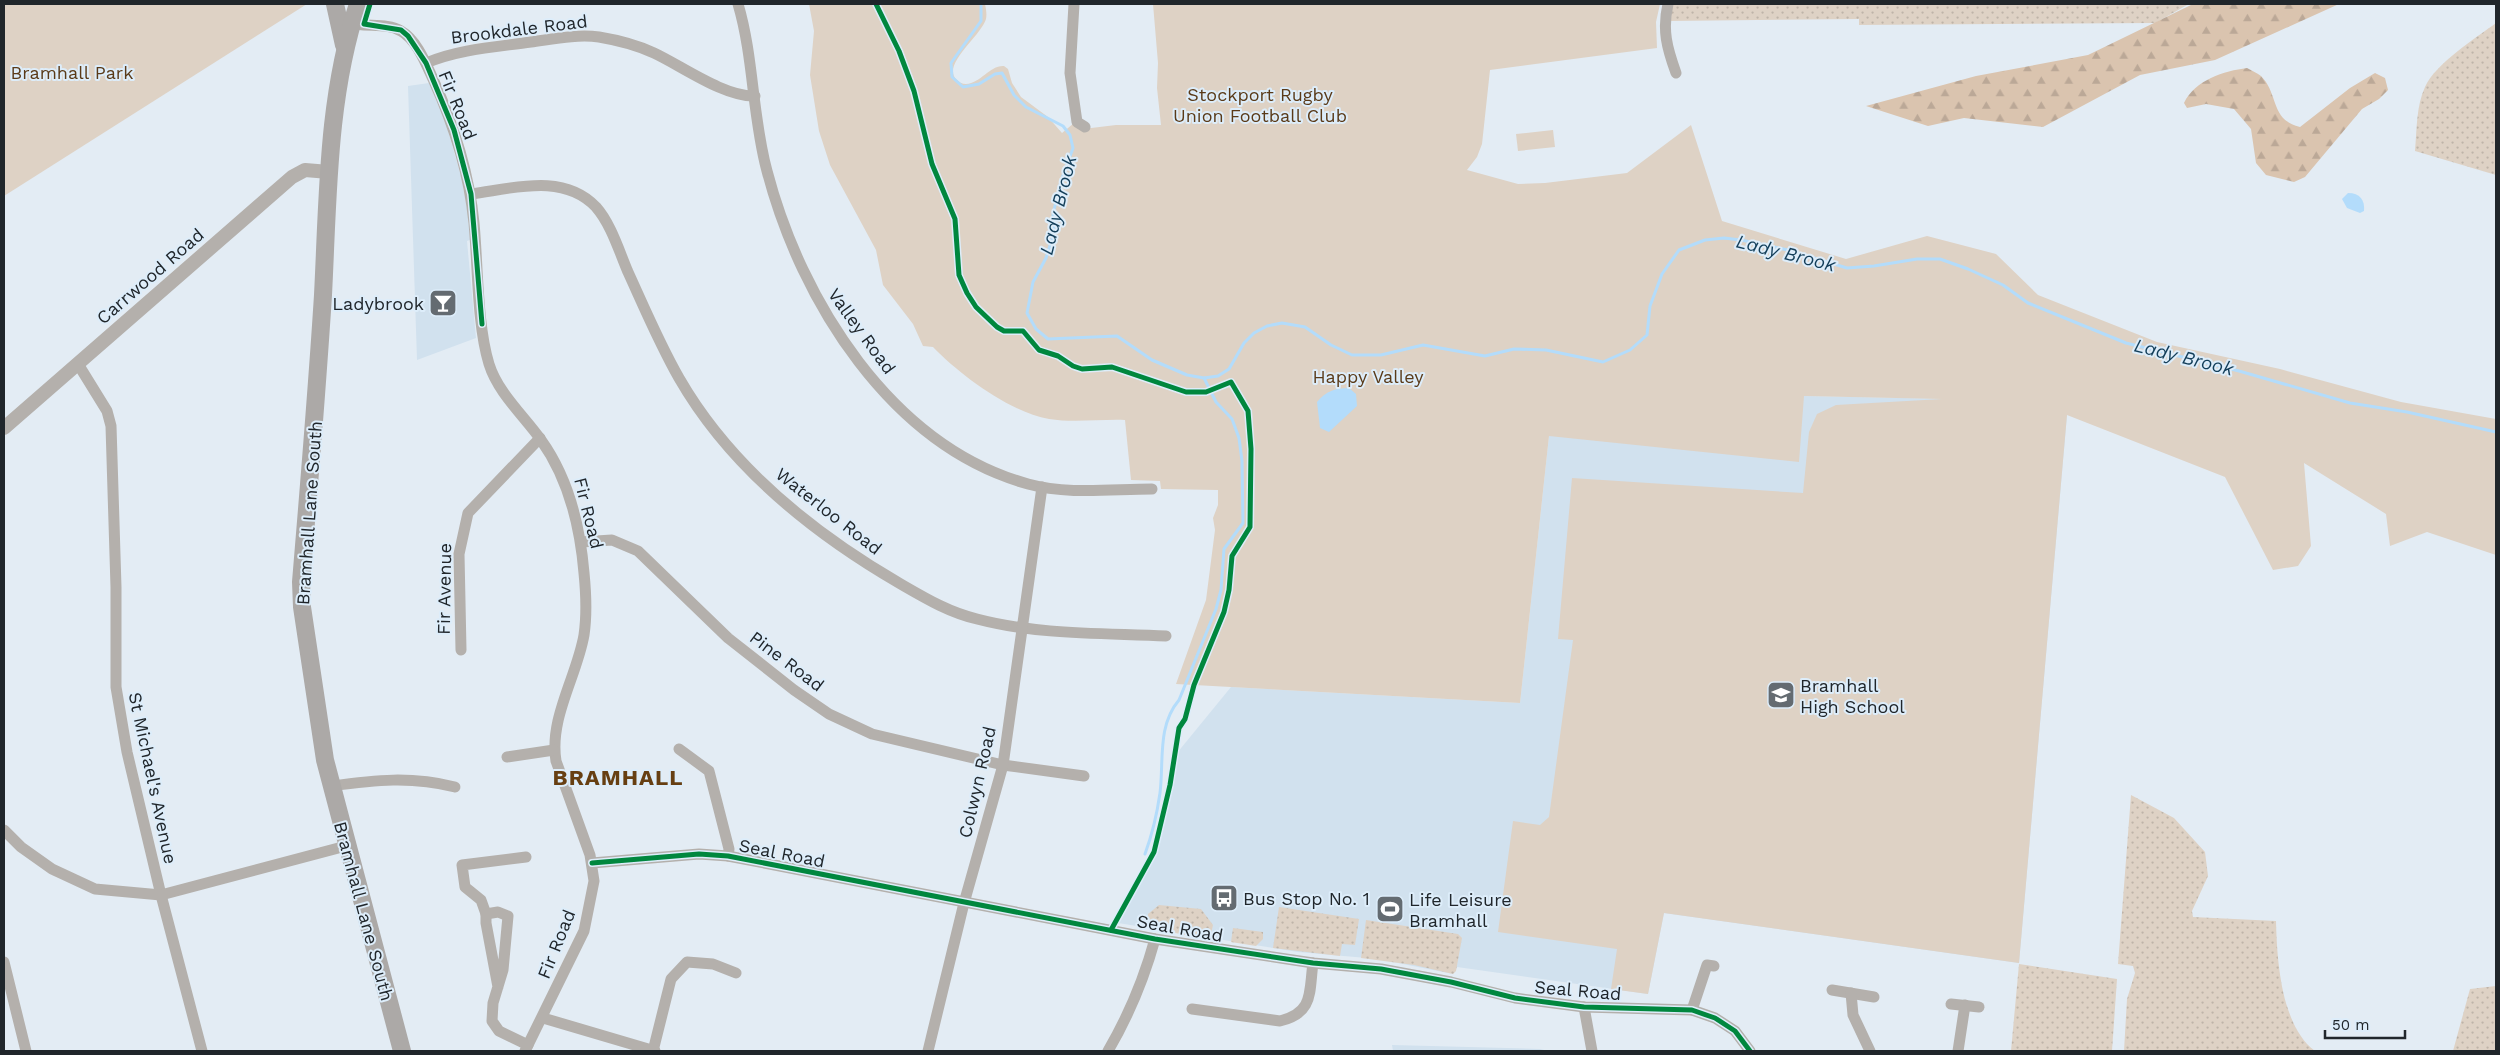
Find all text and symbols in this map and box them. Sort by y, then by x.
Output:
street label: Brookdale Road [449,10,589,48]
park label: Bramhall Park [11,62,133,83]
street label: Fir Road [435,67,481,143]
park label: Stockport Rugby Union Football Club [1173,84,1347,126]
water label: Lady Brook [1035,152,1082,257]
street label: Carrwood Road [92,224,208,328]
water label: Lady Brook [1734,230,1839,277]
street label: Valley Road [824,284,900,378]
bar icon: Ladybrook [428,288,458,318]
place label: Ladybrook [332,293,424,314]
water label: Lady Brook [2132,334,2237,381]
park label: Happy Valley [1313,366,1424,387]
street label: Bramhall Lane South [292,420,326,606]
street label: Waterloo Road [772,463,886,559]
street label: Fir Road [570,475,608,551]
street label: Fir Avenue [433,543,455,635]
street label: Pine Road [746,626,828,696]
place label: Bramhall High School [1800,675,1905,717]
school or university icon: Bramhall High School [1766,680,1796,710]
street label: St Michael's Avenue [125,690,181,866]
street label: Colwyn Road [954,724,1000,840]
district label: BRAMHALL [553,765,683,790]
street label: Bramhall Lane South [330,819,398,1003]
street label: Seal Road [737,834,827,872]
bus stop icon: Bus Stop No. 1 [1209,883,1239,913]
place label: Bus Stop No. 1 [1243,888,1370,909]
place label: Life Leisure Bramhall [1409,889,1512,931]
sports icon: Life Leisure Bramhall [1375,894,1405,924]
street label: Fir Road [533,906,579,982]
street label: Seal Road [1135,910,1225,946]
street label: Seal Road [1534,976,1622,1004]
scale bar [2325,1008,2405,1040]
text: 50 m [2332,1016,2369,1034]

